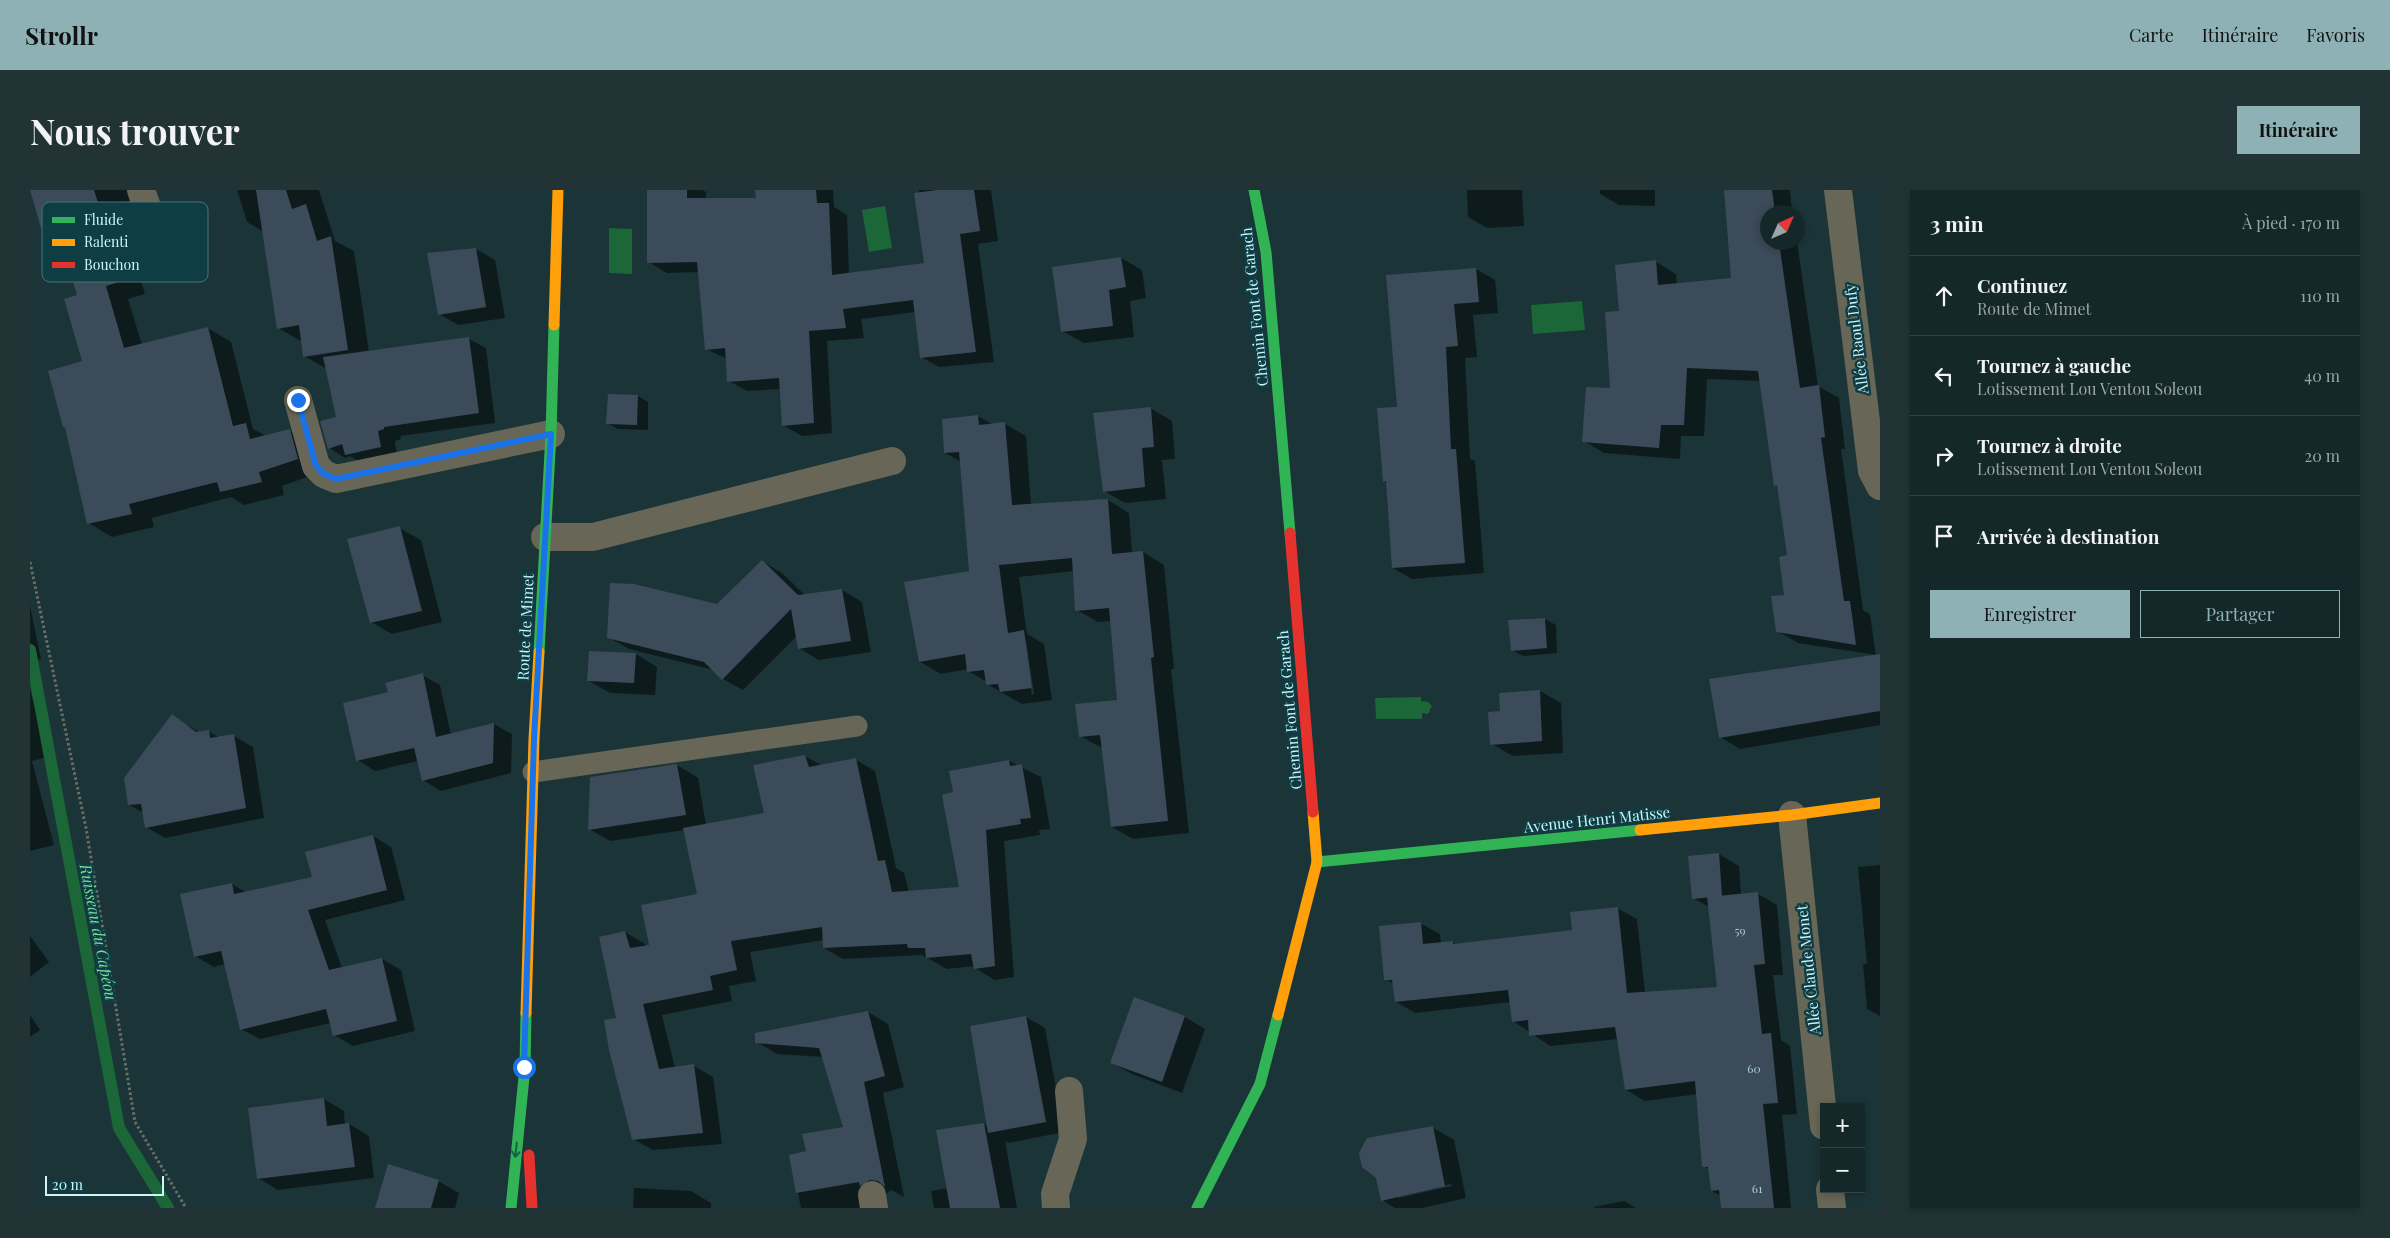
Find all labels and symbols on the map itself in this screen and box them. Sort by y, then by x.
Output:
legend [42,202,208,282]
north arrow [1760,205,1805,250]
text: Fluide [84,210,123,229]
street label: Chemin Font de Garach [1236,226,1272,387]
text: Ralenti [84,232,128,251]
text: Bouchon [84,255,140,274]
street label: Allée Raoul Dufy [1839,282,1873,396]
route end [287,389,310,412]
street label: Route de Mimet [512,572,538,681]
street label: Chemin Font de Garach [1272,629,1306,790]
street label: Avenue Henri Matisse [1522,801,1671,837]
water label: Ruisseau du Capéou [75,861,123,1002]
street label: Allée Claude Monet [1791,903,1825,1037]
house number: 59 [1734,922,1746,938]
route start [513,1056,536,1079]
house number: 60 [1747,1060,1761,1076]
one-way arrow [511,1142,521,1158]
scale bar [45,1173,164,1196]
house number: 61 [1752,1180,1763,1196]

